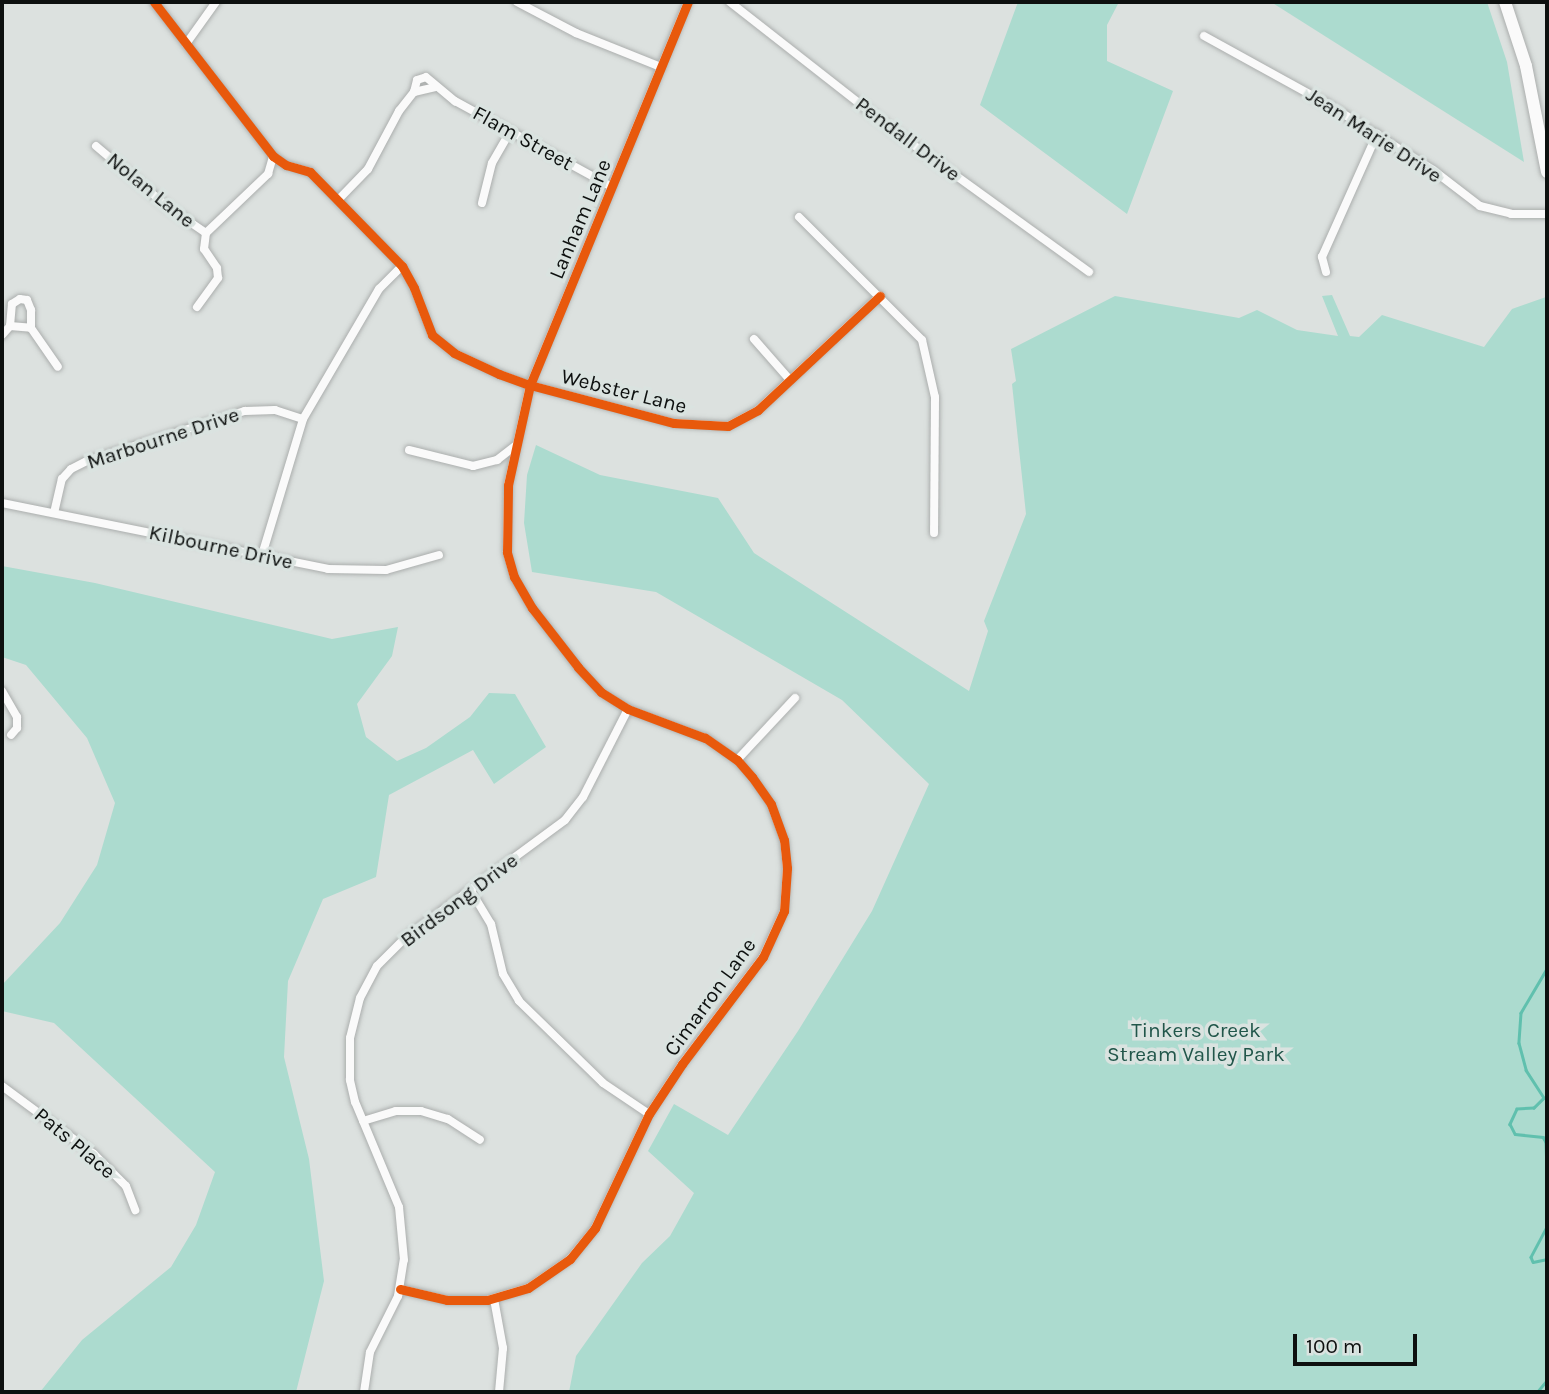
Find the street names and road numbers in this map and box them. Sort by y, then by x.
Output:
street label: Jean Marie Drive [1302,82,1446,188]
street label: Pendall Drive [851,91,965,187]
street label: Flam Street [468,100,578,176]
street label: Nolan Lane [102,147,200,233]
street label: Lanham Lane [543,155,617,283]
street label: Webster Lane [559,363,689,419]
street label: Marbourne Drive [84,402,242,474]
street label: Kilbourne Drive [147,519,295,575]
street label: Birdsong Drive [395,848,523,952]
street label: Cimarron Lane [659,933,761,1061]
street label: Pats Place [29,1102,121,1184]

